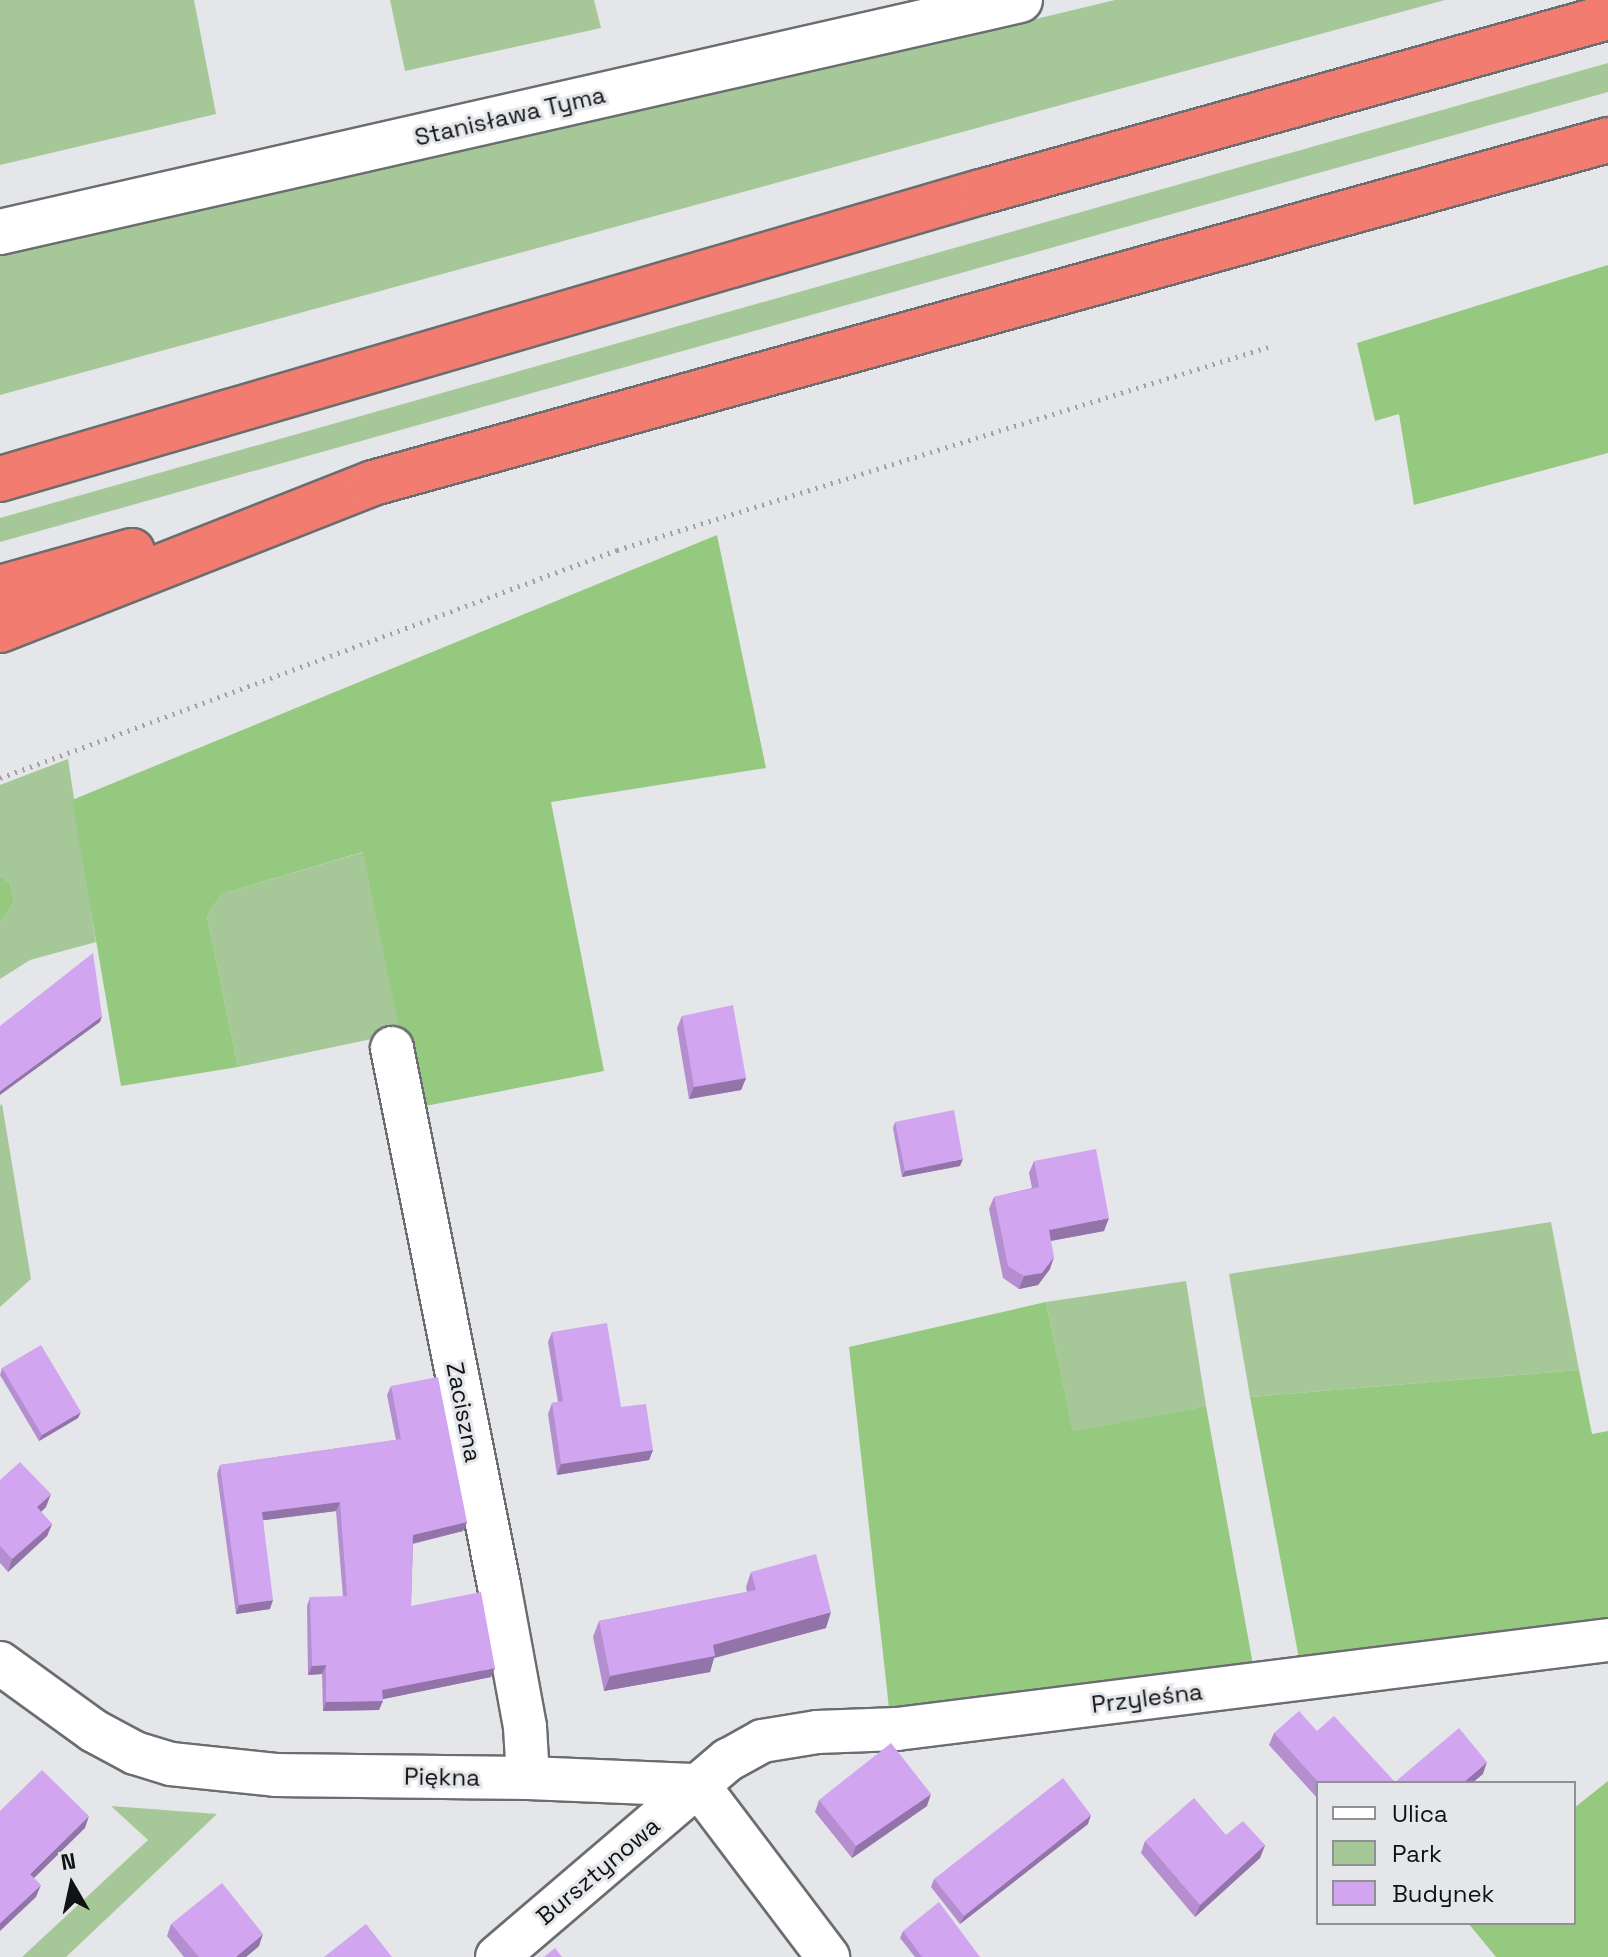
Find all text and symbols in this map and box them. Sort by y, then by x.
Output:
street label: Stanisława Tyma [412,80,608,152]
street label: Zaciszna [440,1360,488,1464]
street label: Przyleśna [1090,1677,1204,1719]
street label: Piękna [404,1762,480,1792]
legend [1316,1781,1576,1925]
text: Ulica [1392,1798,1448,1829]
street label: Bursztynowa [530,1811,666,1931]
text: Park [1392,1838,1442,1869]
north arrow [32,1845,112,1925]
text: N [59,1846,78,1876]
text: Budynek [1392,1878,1495,1909]

